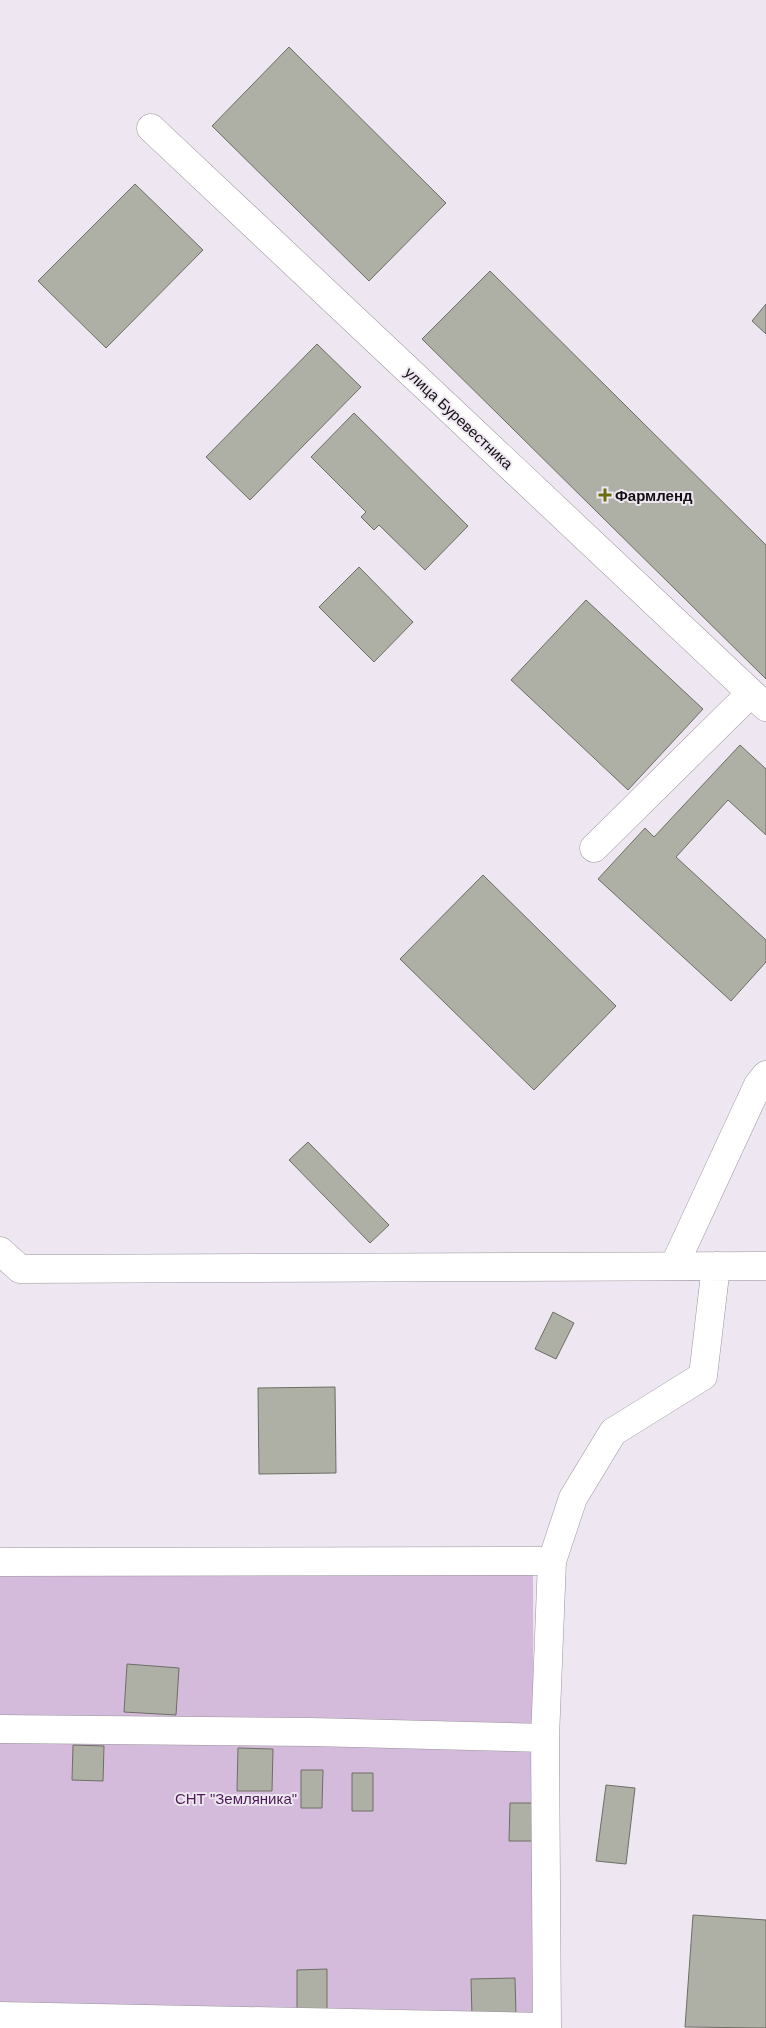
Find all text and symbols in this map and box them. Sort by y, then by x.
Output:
street label: улица Буревестника [402,364,517,473]
place label: Фармленд [615,487,693,504]
marker: Фармленд [599,489,611,501]
park label: СНТ "Земляника" [175,1790,297,1807]

